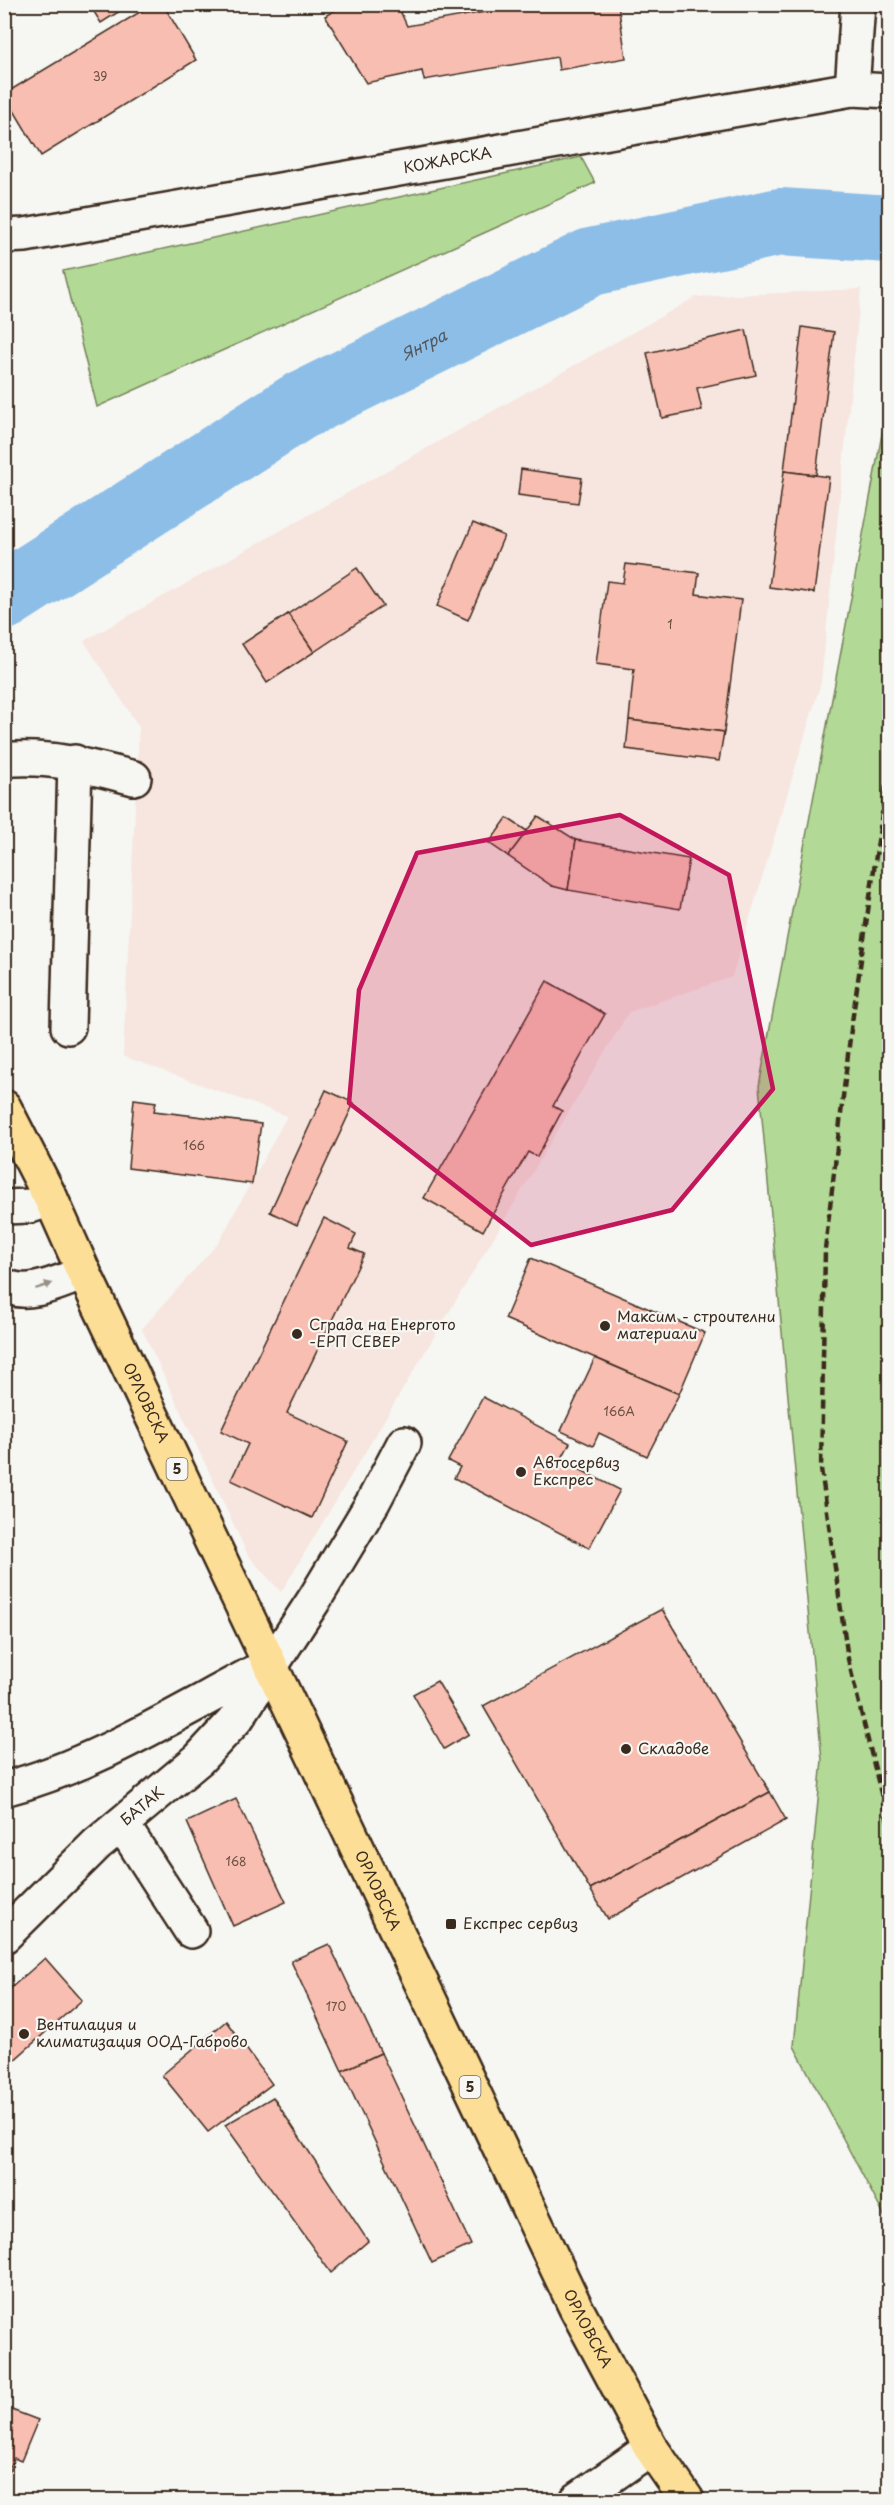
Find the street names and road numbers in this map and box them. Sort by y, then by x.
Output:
street label: КОЖАРСКА [401,140,493,178]
street label: ОРЛОВСКА [118,1358,176,1446]
road number: 5 [166,1458,188,1480]
street label: БАТАК [115,1780,168,1830]
street label: ОРЛОВСКА [350,1846,408,1934]
road number: 5 [460,2076,480,2098]
street label: ОРЛОВСКА [559,2285,619,2372]

